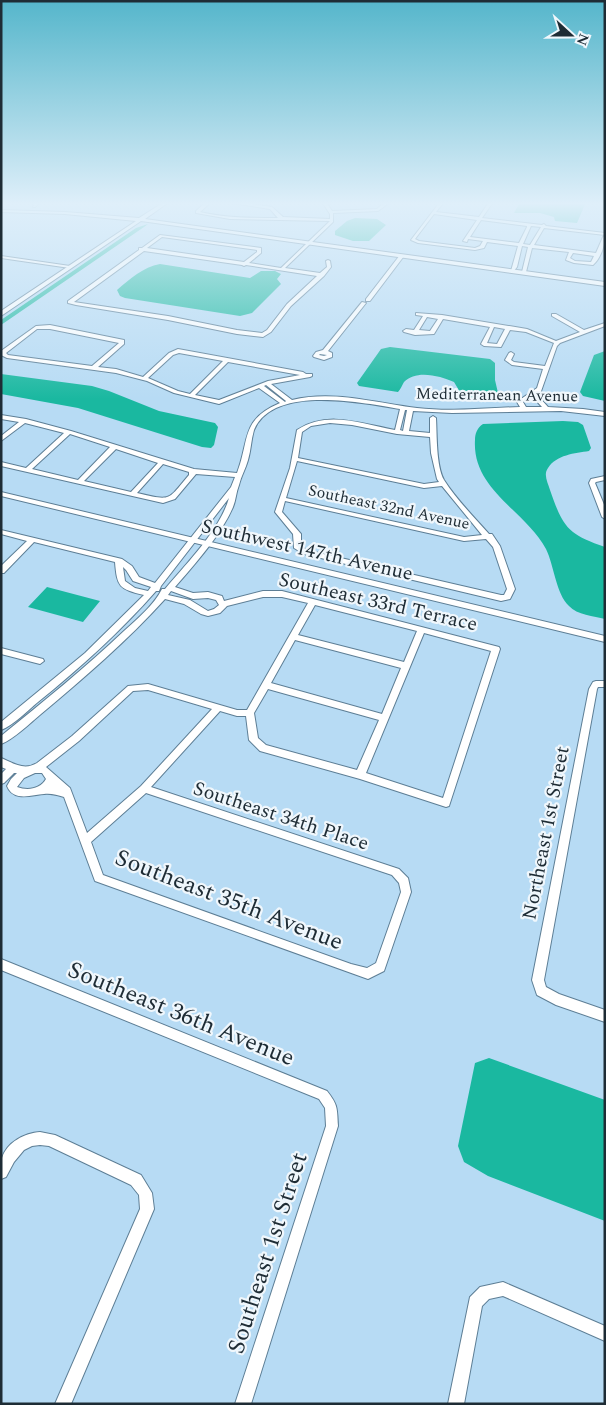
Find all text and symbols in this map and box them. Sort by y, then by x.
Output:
north arrow [546,10,596,60]
text: N [571,30,595,49]
street label: Mediterranean Avenue [416,382,578,408]
street label: Southeast 32nd Avenue [306,478,472,536]
street label: Southwest 147th Avenue [198,511,416,589]
street label: Southeast 33rd Terrace [276,565,480,639]
street label: Northeast 1st Street [514,743,578,923]
street label: Southeast 34th Place [189,773,373,859]
street label: Southeast 35th Avenue [110,840,348,960]
street label: Southeast 36th Avenue [62,952,300,1076]
street label: Southeast 1st Street [218,1148,318,1358]

